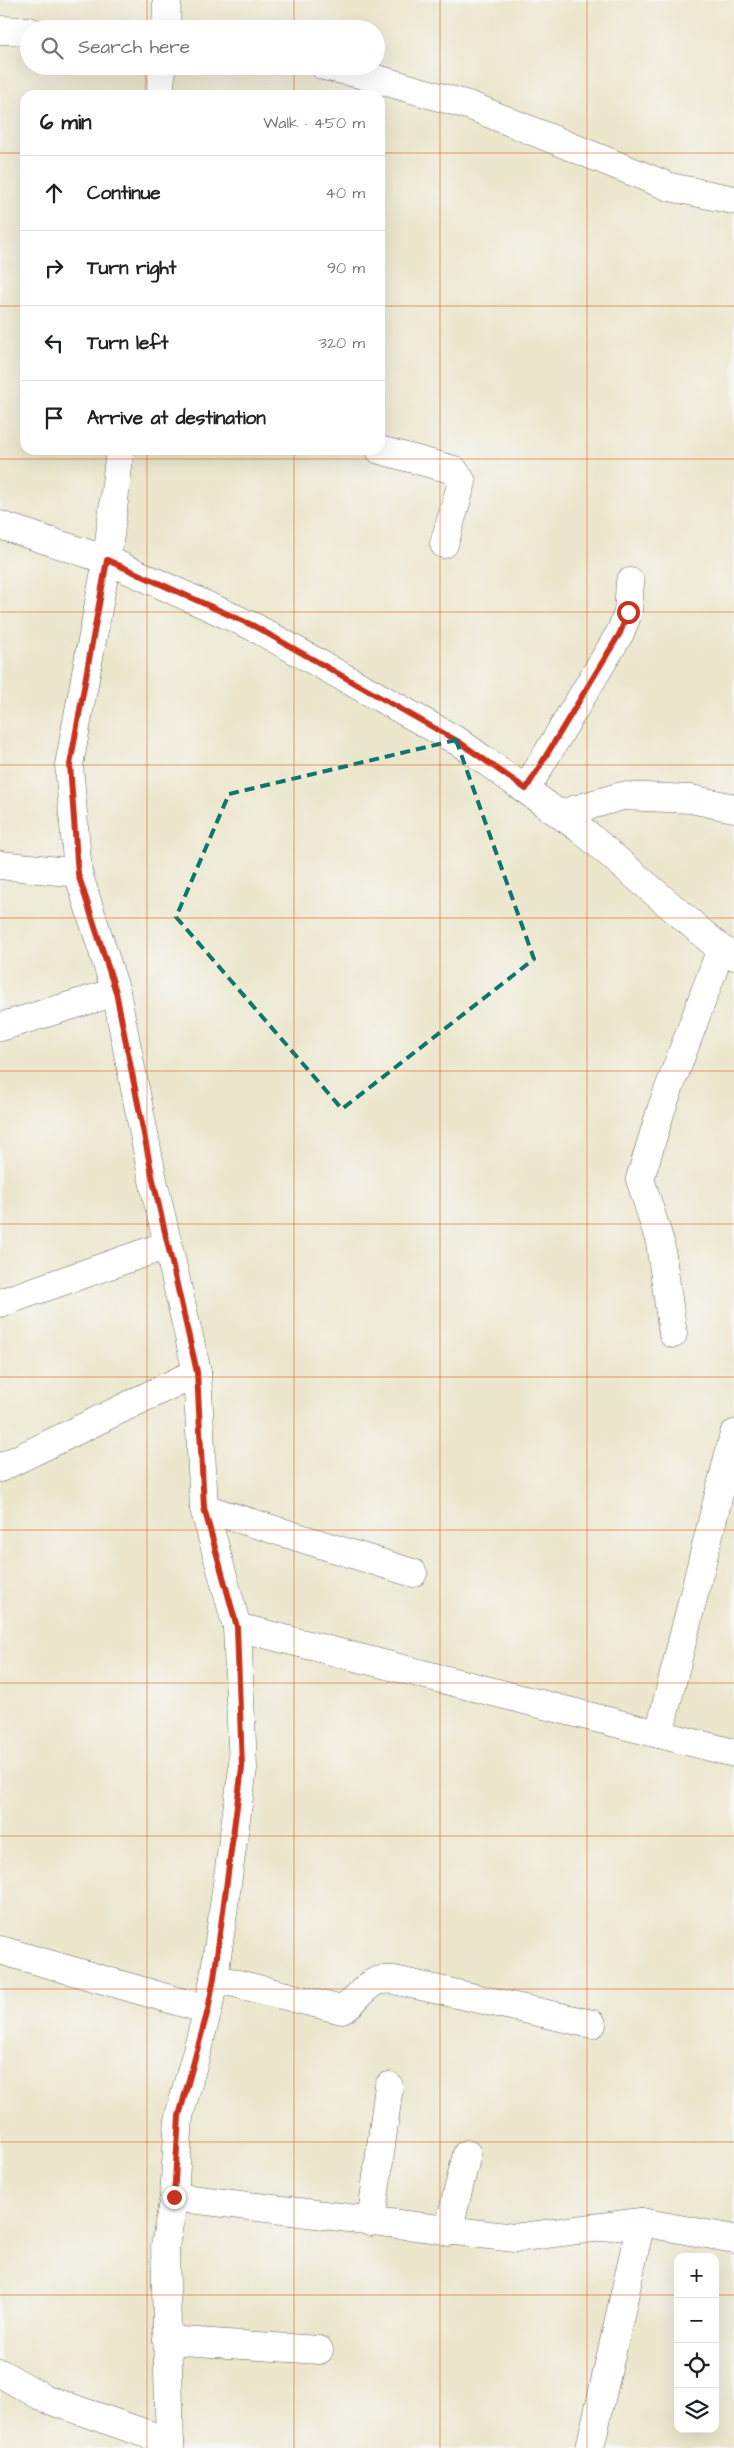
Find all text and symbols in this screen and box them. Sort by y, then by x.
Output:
search box [20,20,385,75]
icon: search [38,34,66,62]
text: Search here [78,34,190,61]
text: 6 min [40,108,92,137]
text: Walk · 450 m [263,112,365,134]
icon: ahead [40,179,68,207]
text: Continue [87,180,161,207]
text: 40 m [325,182,365,204]
icon: right [40,254,68,282]
text: Turn right [87,255,176,282]
text: 90 m [327,257,365,279]
icon: left [40,329,68,357]
text: Turn left [87,330,168,357]
text: 320 m [319,332,365,354]
icon: arrive [40,404,68,432]
text: Arrive at destination [87,405,266,432]
route start [617,601,640,624]
route end [163,2186,186,2209]
map controls [674,2253,719,2433]
button: + [674,2253,719,2298]
button: − [674,2298,719,2343]
button: locate [674,2343,719,2388]
button: layers [674,2388,719,2433]

